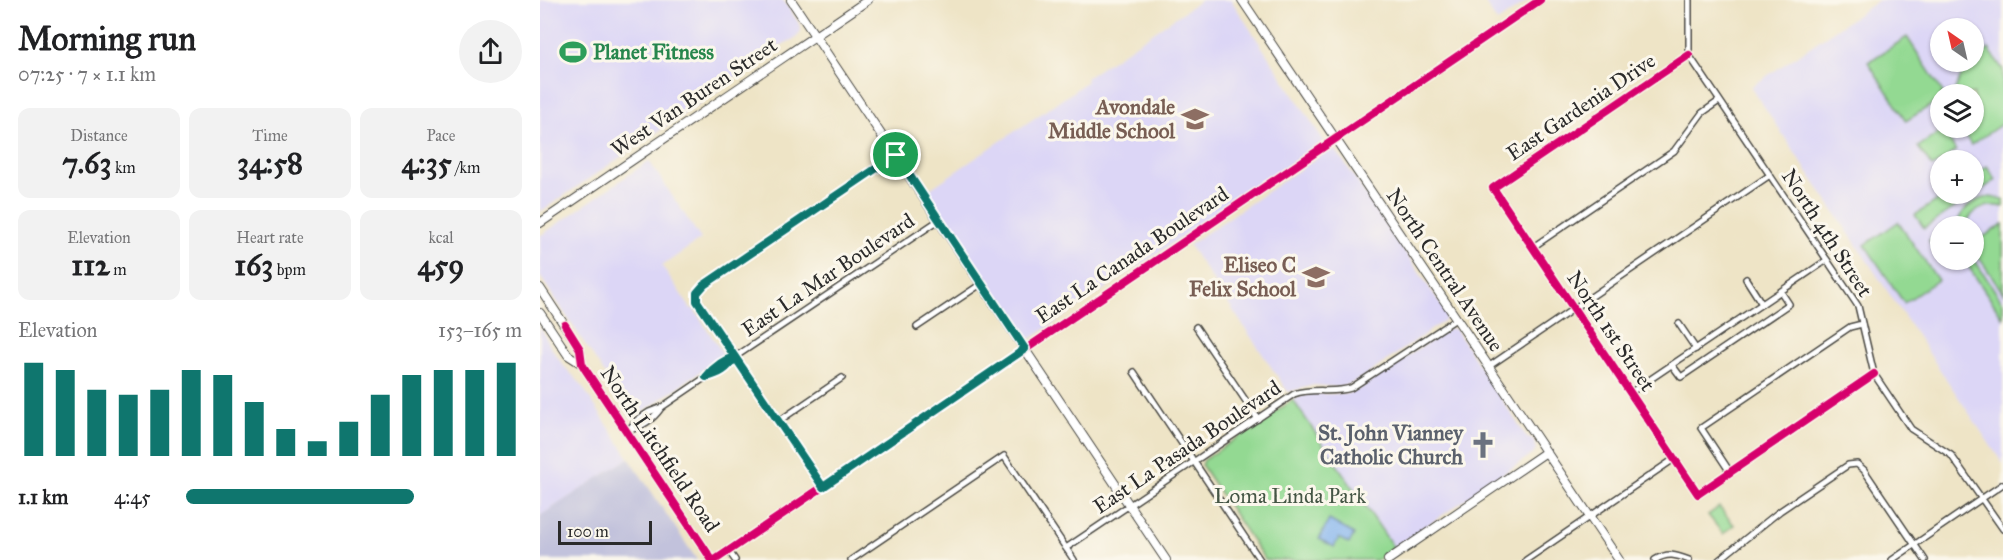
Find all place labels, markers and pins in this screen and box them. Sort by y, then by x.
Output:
sports icon: Planet Fitness [558,37,588,67]
place label: Planet Fitness [593,39,714,65]
place label: Avondale Middle School [1048,94,1176,144]
school or university icon: Avondale Middle School [1180,104,1210,134]
pin [870,129,921,180]
place label: Eliseo C Felix School [1189,252,1297,302]
school or university icon: Eliseo C Felix School [1301,262,1331,292]
place label: St. John Vianney Catholic Church [1318,420,1464,470]
church icon: St. John Vianney Catholic Church [1468,430,1498,460]

